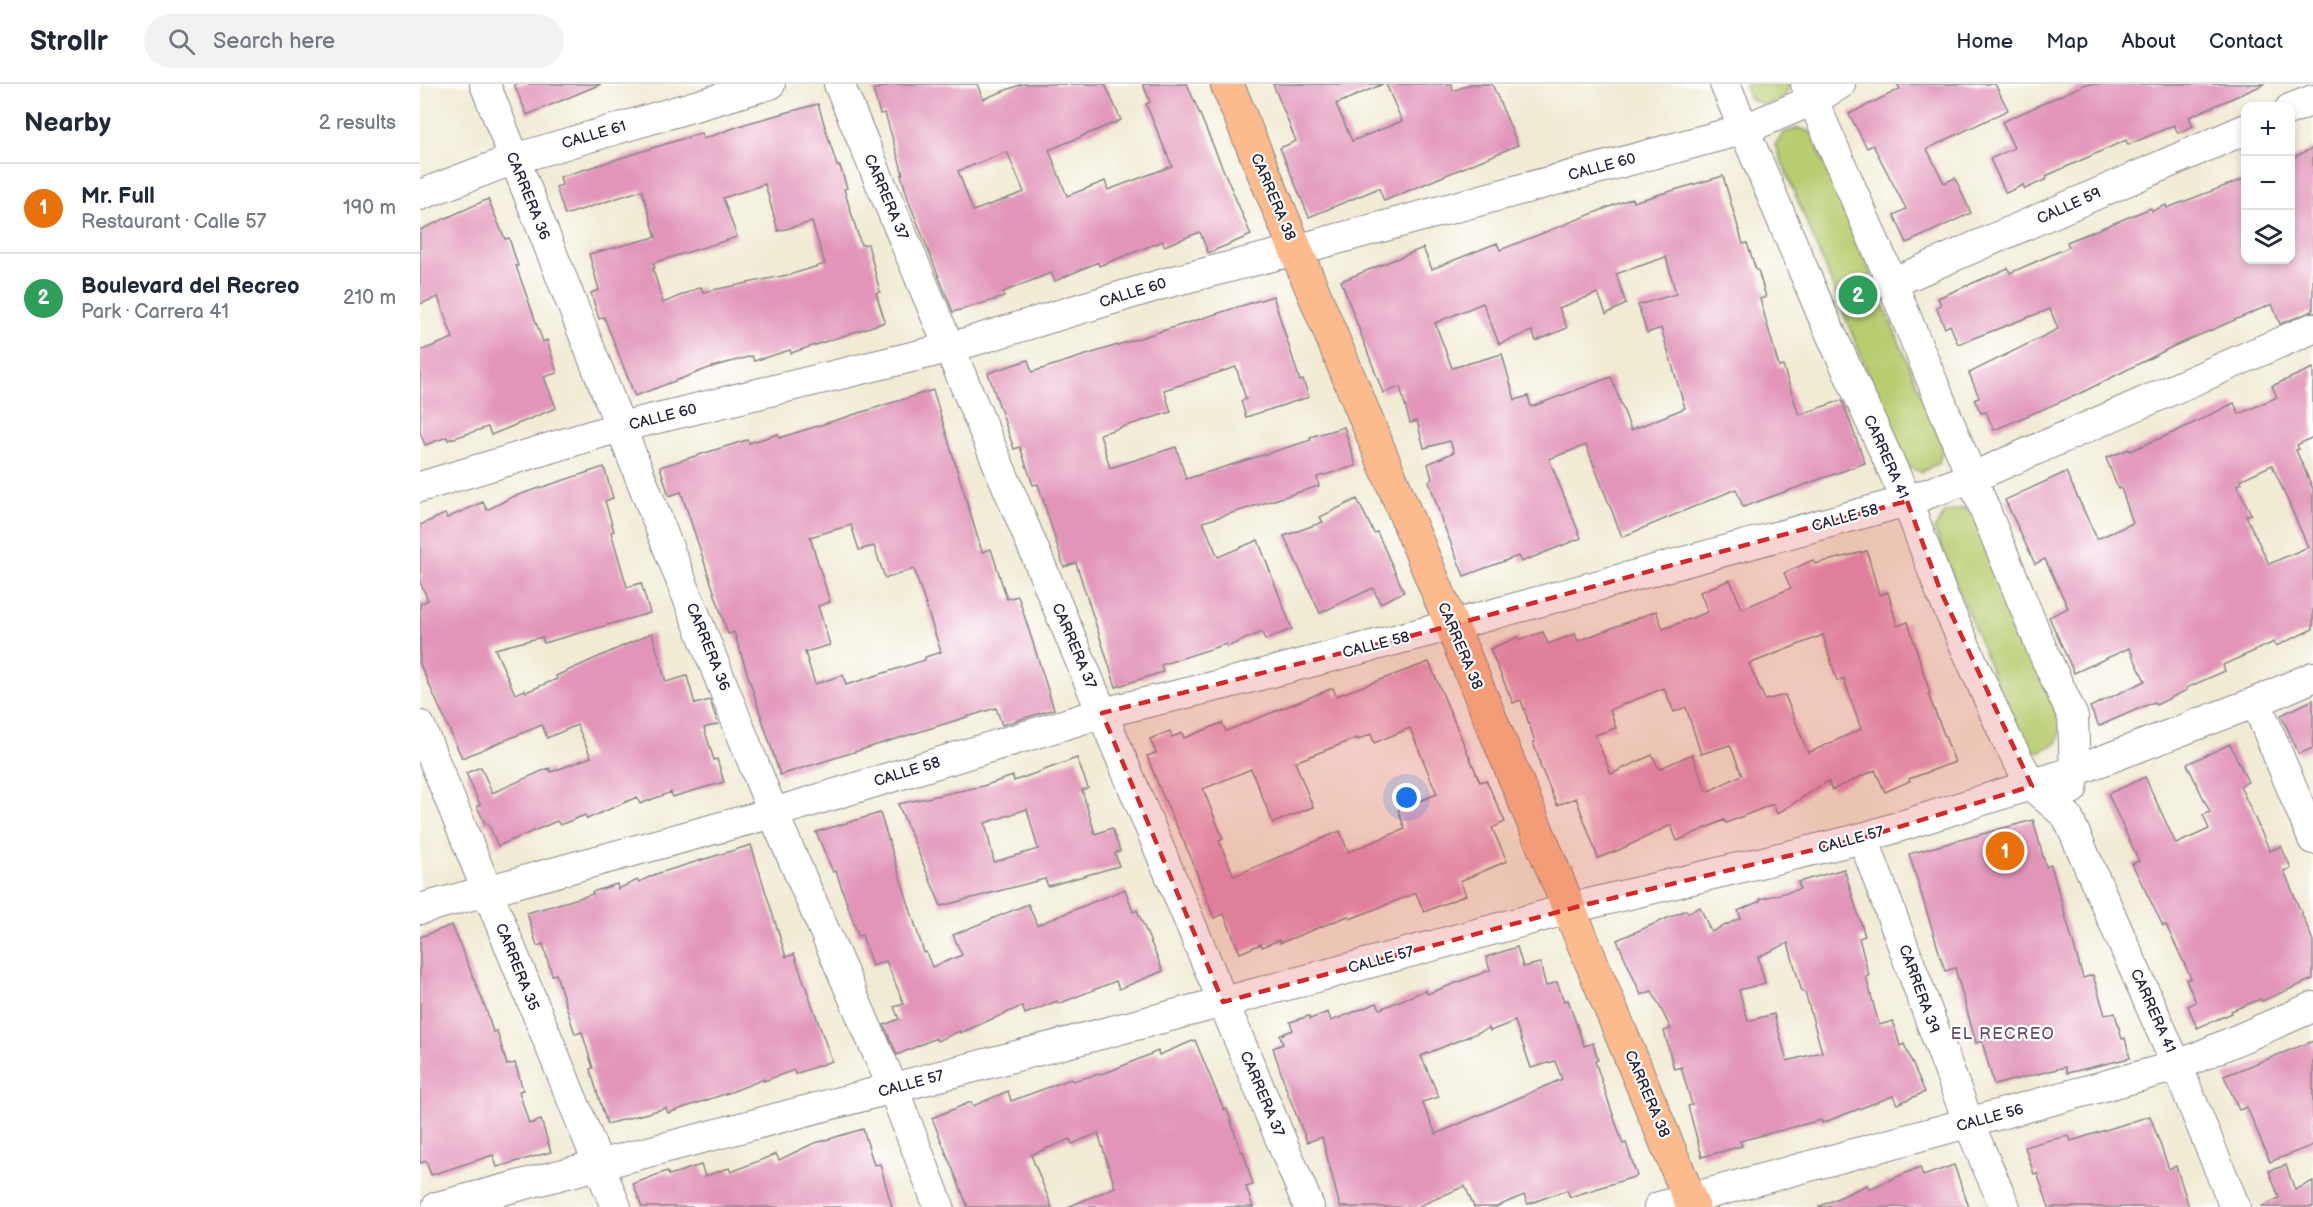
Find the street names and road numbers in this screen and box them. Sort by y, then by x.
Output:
street label: CALLE 61 [560,117,628,153]
street label: CARRERA 36 [502,149,554,243]
street label: CALLE 60 [1566,149,1638,185]
street label: CARRERA 37 [859,151,913,243]
street label: CARRERA 38 [1246,151,1300,244]
street label: CALLE 59 [2034,183,2104,229]
street label: CALLE 60 [1097,274,1169,312]
street label: CALLE 60 [627,399,699,435]
street label: CARRERA 41 [1859,412,1913,502]
street label: CALLE 58 [1810,500,1881,536]
street label: CARRERA 36 [682,600,734,694]
street label: CARRERA 37 [1047,600,1101,692]
street label: CARRERA 38 [1433,600,1487,693]
street label: CALLE 58 [1341,627,1412,662]
street label: CALLE 58 [872,753,943,791]
street label: CALLE 57 [1816,822,1886,858]
street label: CARRERA 35 [491,920,543,1014]
street label: CALLE 57 [1346,942,1416,978]
street label: CARRERA 39 [1894,942,1944,1036]
street label: CARRERA 41 [2126,966,2180,1056]
street label: CARRERA 37 [1235,1048,1289,1140]
street label: CARRERA 38 [1620,1048,1674,1141]
street label: CALLE 57 [876,1066,946,1102]
street label: CALLE 56 [1954,1100,2026,1136]

